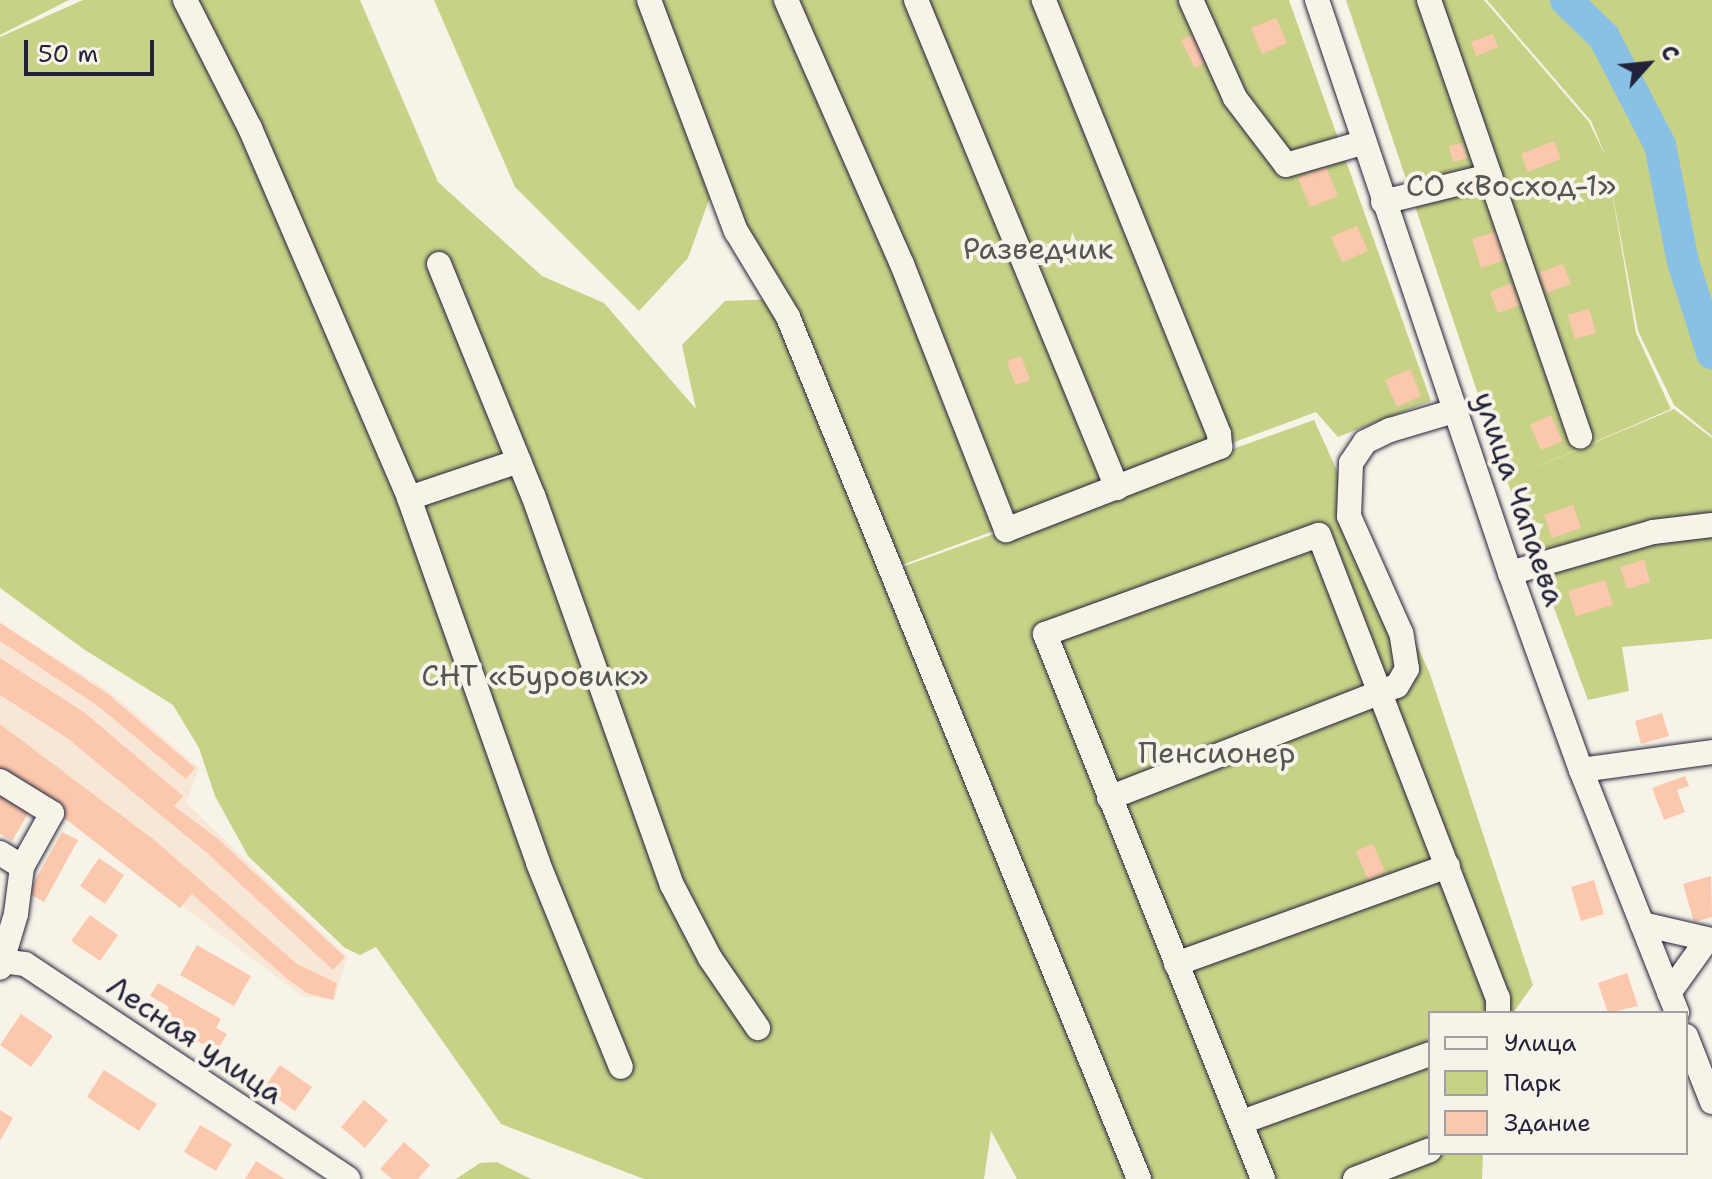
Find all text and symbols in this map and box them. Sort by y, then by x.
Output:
scale bar [28,24,158,74]
north arrow [1608,24,1688,104]
text: 50 m [38,38,98,70]
text: С [1654,40,1686,65]
park label: СО «Восход-1» [1406,168,1616,204]
park label: Разведчик [963,231,1113,267]
street label: улица Чапаева [1465,387,1573,611]
park label: СНТ «Буровик» [421,658,649,694]
park label: Пенсионер [1138,735,1296,771]
street label: Лесная улица [100,968,290,1112]
legend [1428,1011,1688,1155]
text: Улица [1504,1027,1577,1059]
text: Парк [1504,1067,1561,1099]
text: Здание [1504,1107,1591,1139]

